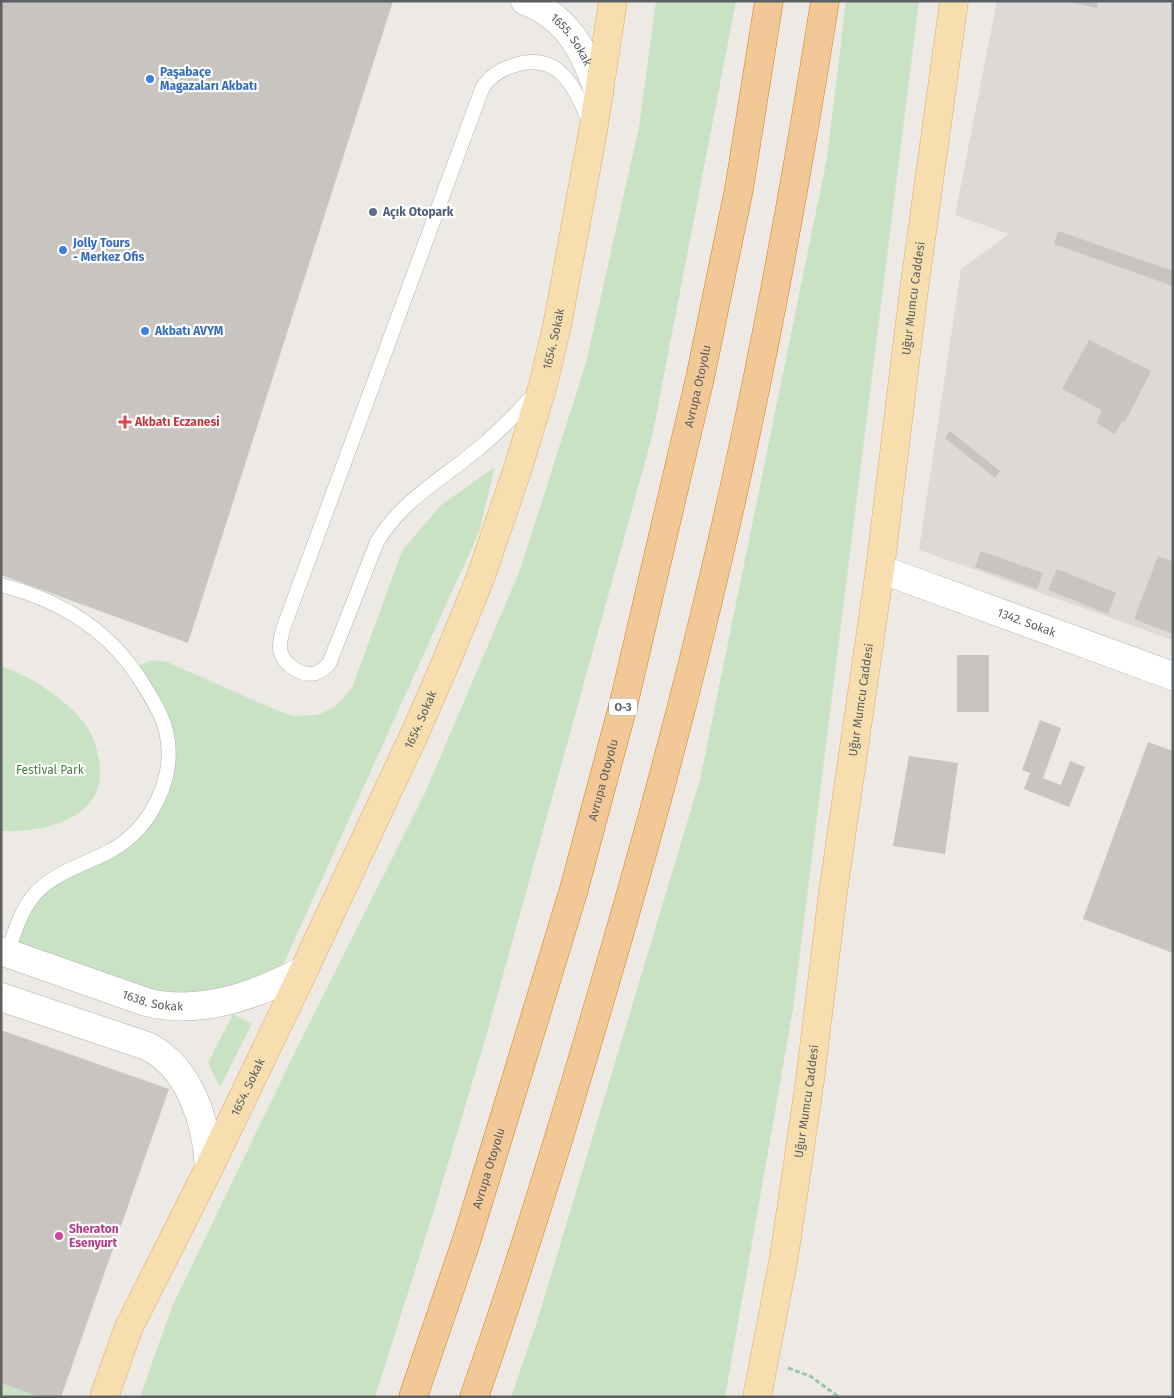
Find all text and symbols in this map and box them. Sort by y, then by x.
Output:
street label: 1655. Sokak [548,11,595,69]
place label: Paşabaçe Magazaları Akbatı [160,65,257,93]
marker: Paşabaçe Magazaları Akbatı [144,73,156,85]
place label: Açık Otopark [382,205,454,220]
marker: Açık Otopark [367,206,379,218]
place label: Jolly Tours - Merkez Ofis [72,236,144,264]
street label: Uğur Mumcu Caddesi [899,241,928,356]
marker: Jolly Tours - Merkez Ofis [57,244,69,256]
street label: 1654. Sokak [540,307,567,371]
place label: Akbatı AVYM [154,324,224,338]
marker: Akbatı AVYM [139,325,151,337]
street label: Avrupa Otoyolu [682,344,714,429]
place label: Akbatı Eczanesi [134,415,220,429]
marker: Akbatı Eczanesi [119,416,131,428]
street label: 1342. Sokak [995,605,1059,640]
street label: Uğur Mumcu Caddesi [846,642,876,758]
street label: 1654. Sokak [402,688,440,751]
road number: O-3 [609,699,637,716]
street label: Avrupa Otoyolu [586,737,621,822]
park label: Festival Park [16,763,85,777]
street label: 1638. Sokak [120,987,184,1014]
street label: Uğur Mumcu Caddesi [792,1044,821,1159]
street label: 1654. Sokak [228,1055,268,1118]
street label: Avrupa Otoyolu [470,1126,508,1210]
place label: Sheraton Esenyurt [69,1222,119,1250]
marker: Sheraton Esenyurt [53,1230,65,1242]

